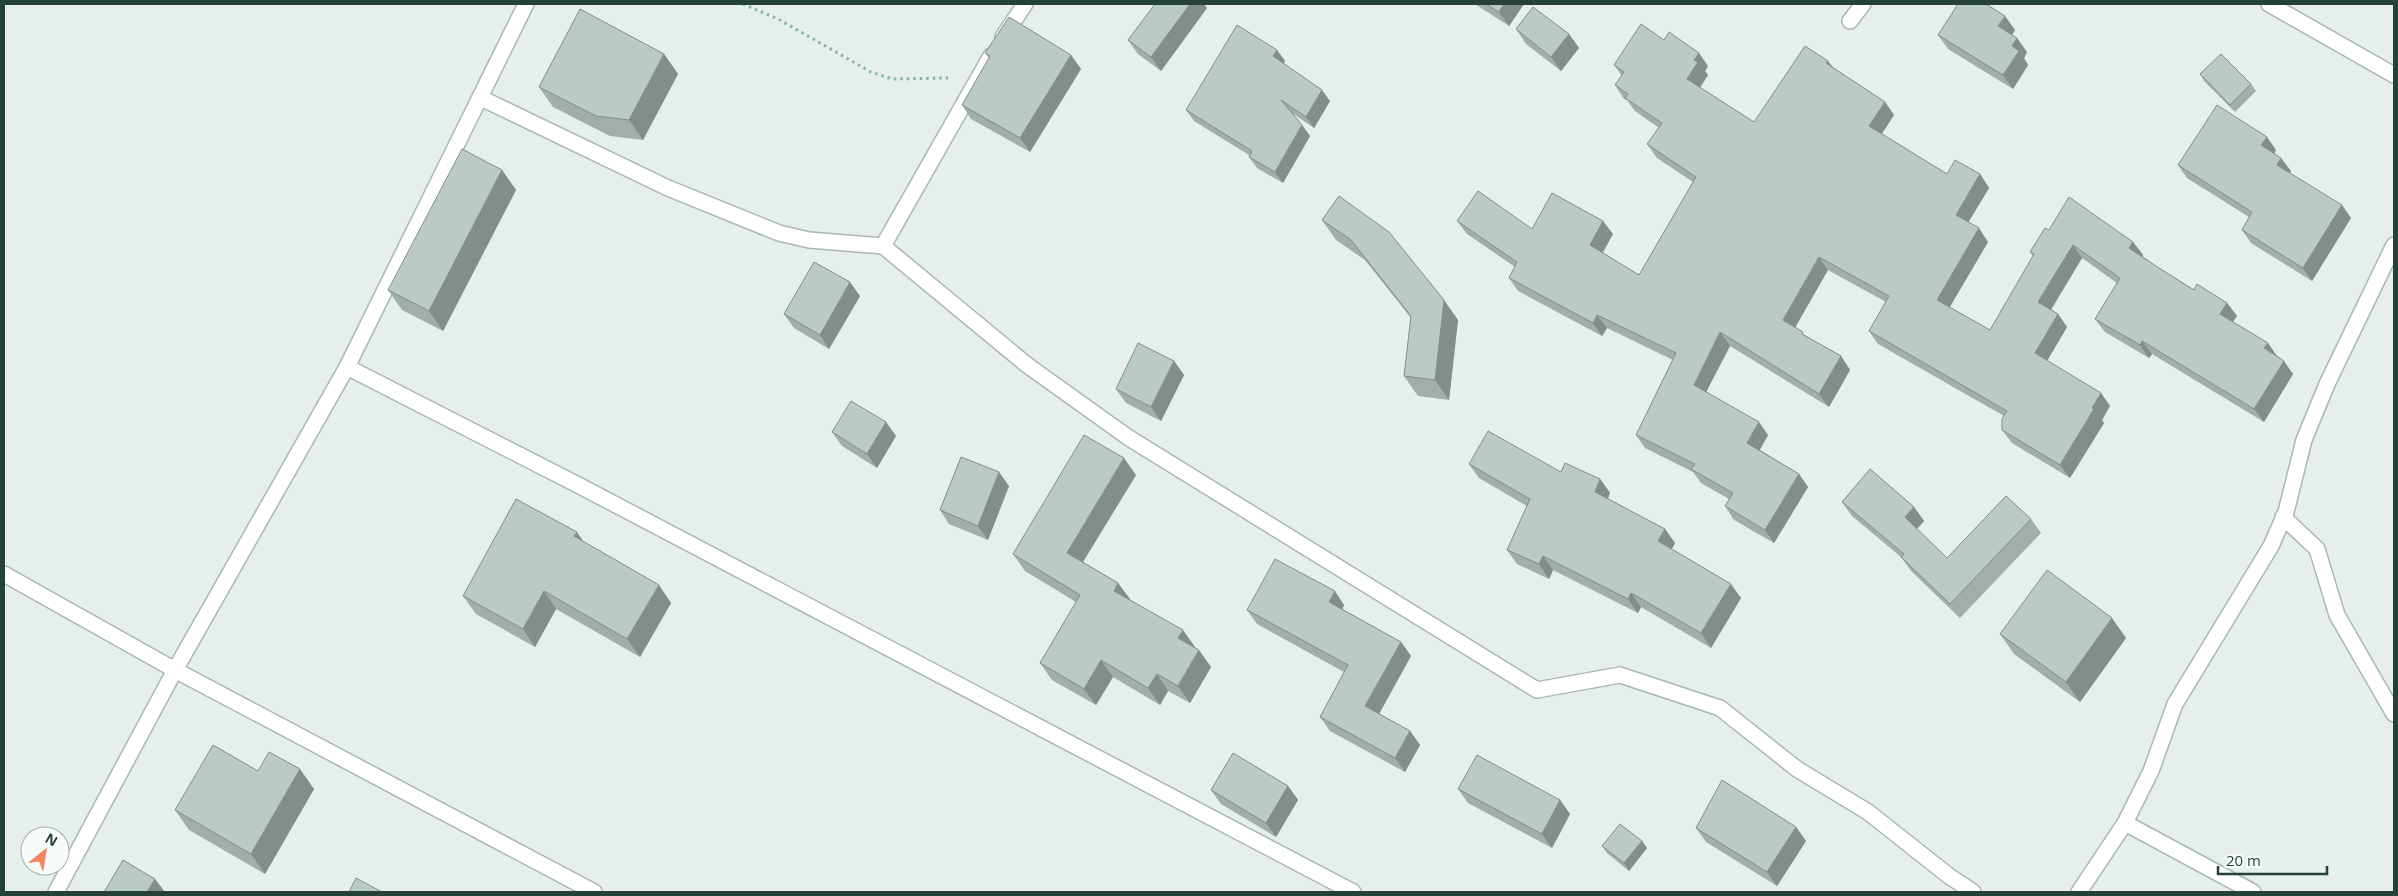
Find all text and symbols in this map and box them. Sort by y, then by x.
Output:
north arrow [20,826,70,876]
text: N [42,828,61,850]
scale bar [2218,844,2327,876]
text: 20 m [2226,850,2261,870]

